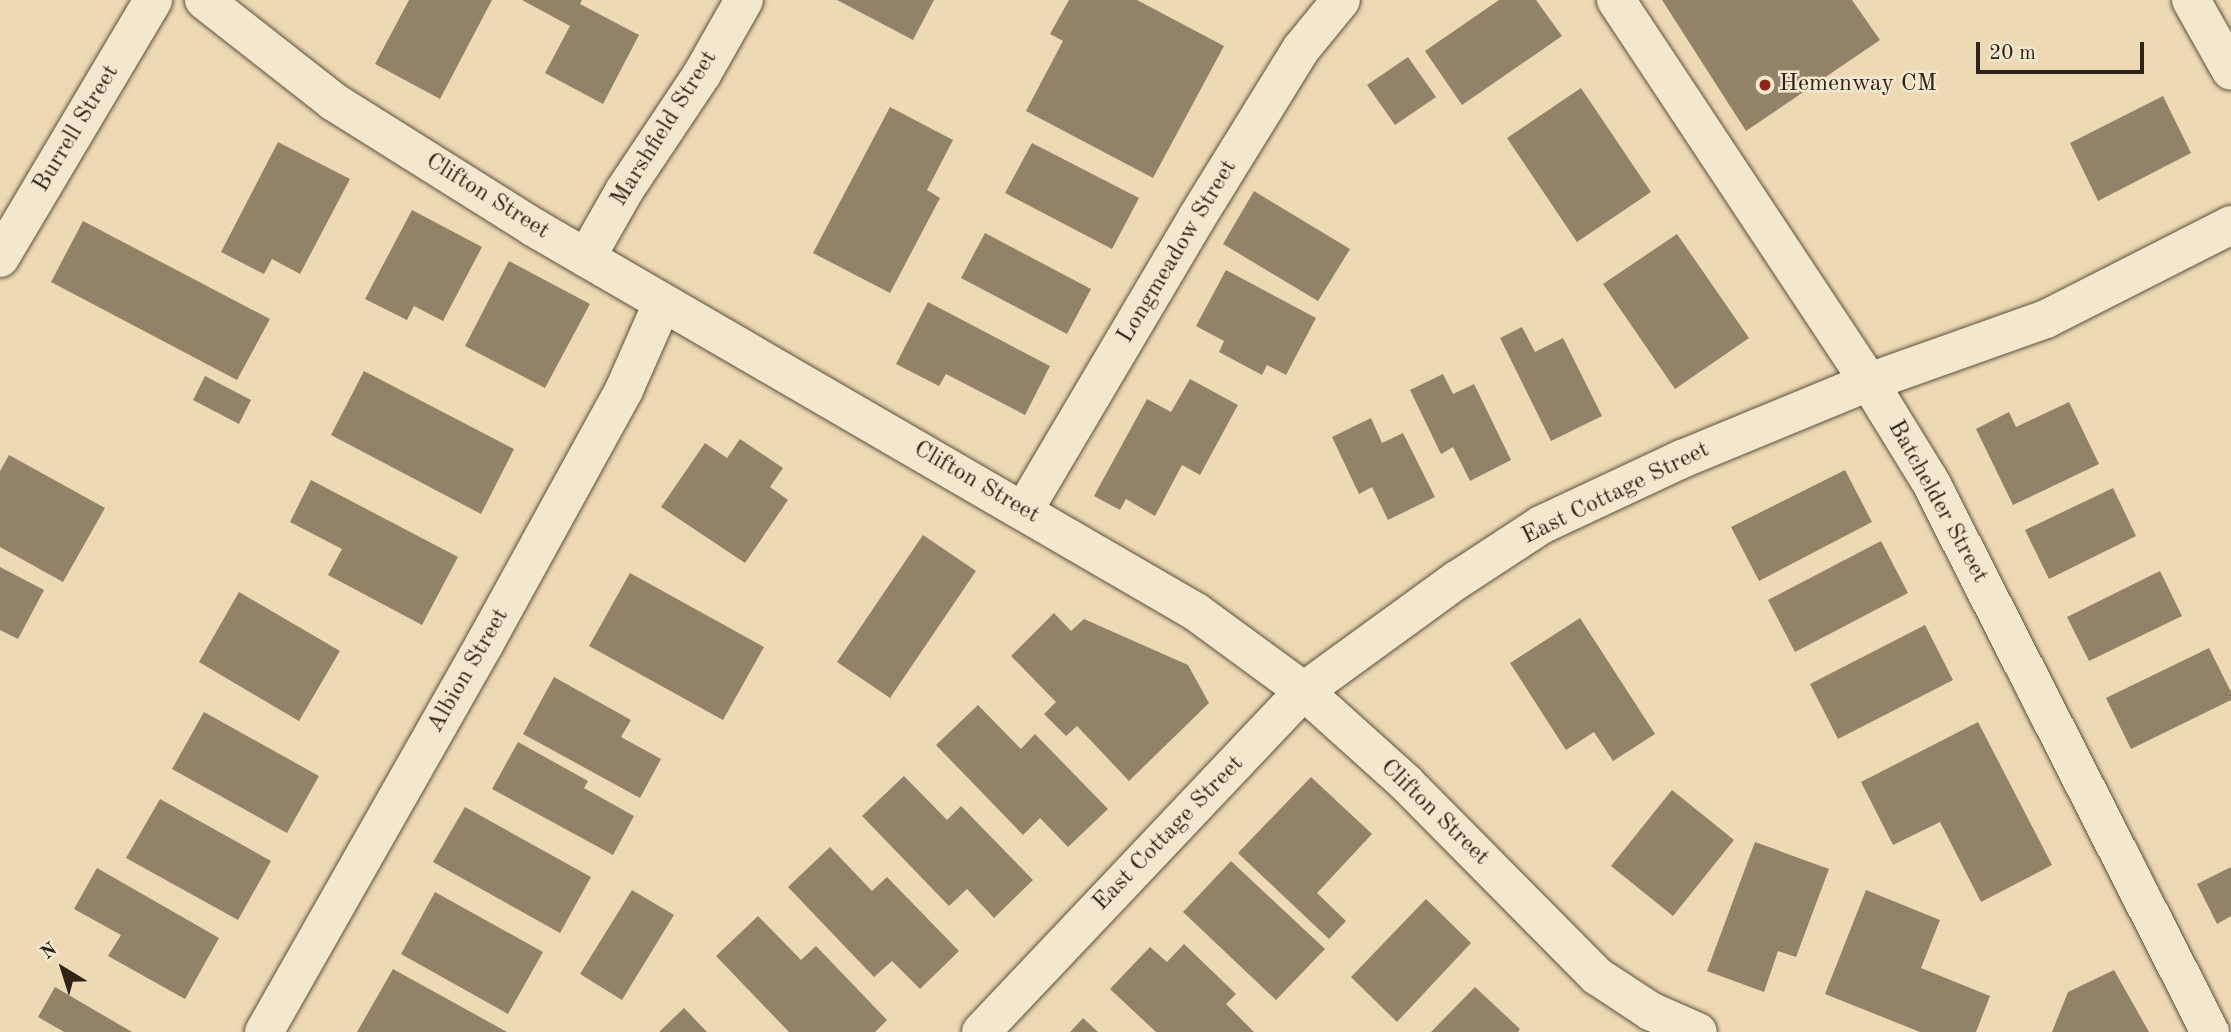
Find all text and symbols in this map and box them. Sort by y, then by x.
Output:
scale bar [1979,28,2147,72]
text: 20 m [1989,43,2036,64]
street label: Marshfield Street [606,46,724,212]
street label: Burrell Street [28,60,126,198]
place label: Hemenway CM [1779,71,1937,99]
marker: Hemenway CM [1757,77,1773,93]
street label: Clifton Street [420,148,554,246]
street label: Longmeadow Street [1112,155,1244,349]
street label: Batchelder Street [1880,416,1994,588]
street label: Clifton Street [908,435,1044,531]
street label: East Cottage Street [1518,436,1714,552]
street label: Albion Street [422,604,516,738]
street label: East Cottage Street [1087,750,1251,918]
street label: Clifton Street [1373,754,1495,872]
north arrow [28,934,98,1004]
text: N [38,940,61,964]

